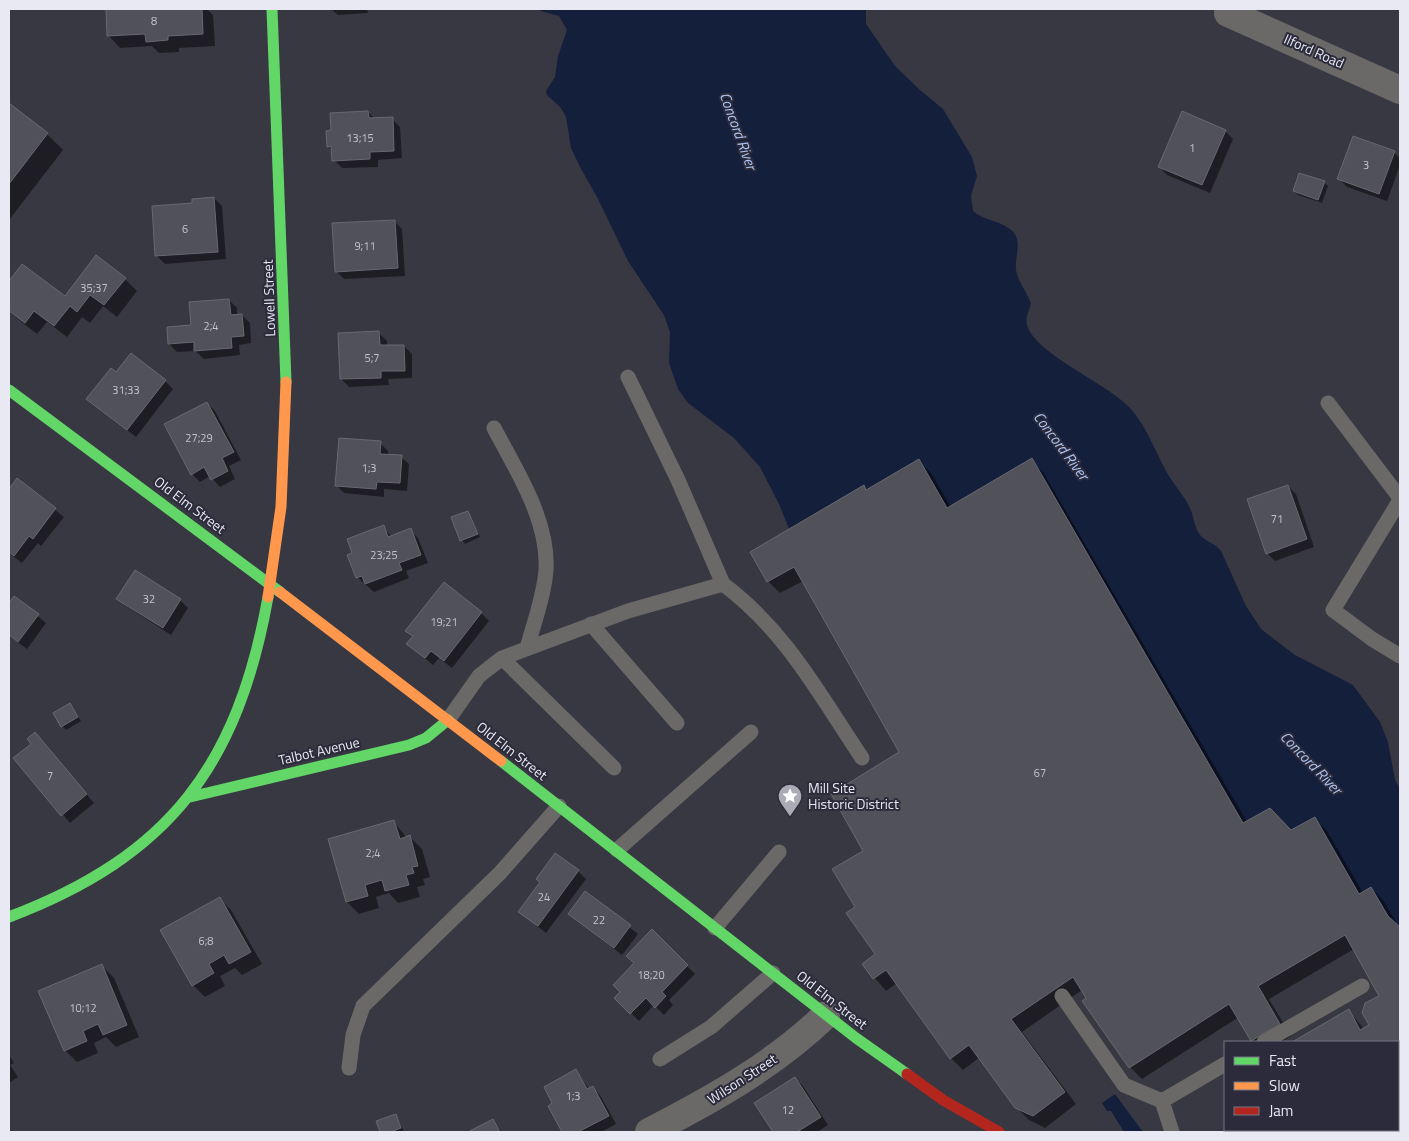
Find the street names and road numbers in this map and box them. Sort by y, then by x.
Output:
street label: Ilford Road [1281,28,1348,73]
street label: Lowell Street [257,259,280,337]
street label: Old Elm Street [150,471,231,539]
street label: Old Elm Street [472,716,552,785]
street label: Talbot Avenue [276,731,362,770]
street label: Old Elm Street [792,965,872,1034]
street label: Wilson Street [703,1048,781,1109]

